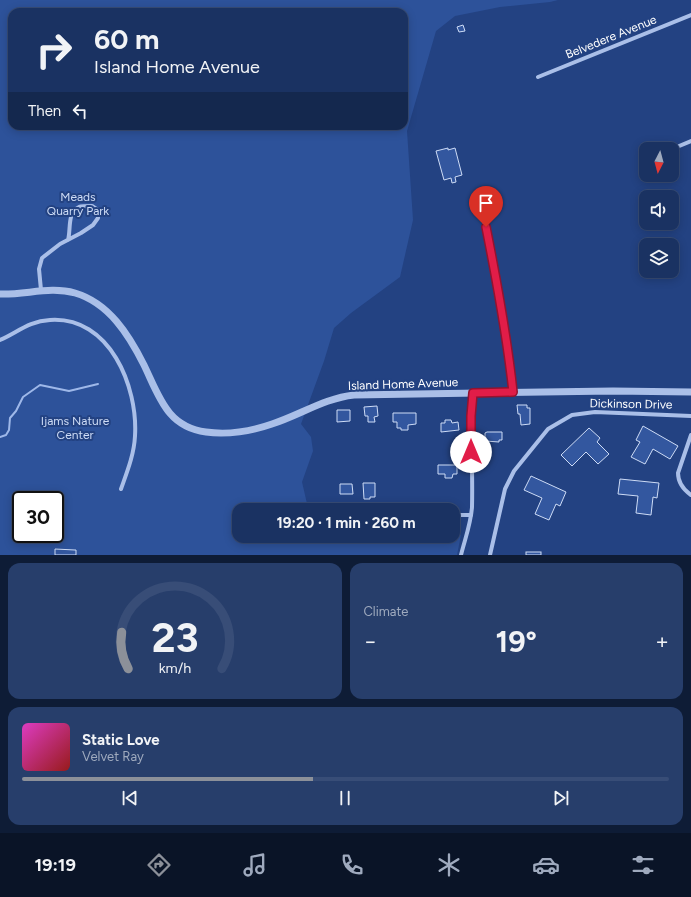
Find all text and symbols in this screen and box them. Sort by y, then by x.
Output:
street label: Belvedere Avenue [563,12,659,62]
text: 60 m [94,22,159,56]
icon: right [28,24,80,76]
text: Island Home Avenue [94,56,260,78]
icon: left [69,100,91,122]
text: Then [28,102,61,120]
north arrow [639,142,679,182]
map controls [639,142,679,278]
pin [469,186,503,227]
park label: Meads Quarry Park [47,190,109,218]
button: sound [639,190,679,230]
icon: arrive [475,192,497,214]
button: layers [639,238,679,278]
street label: Island Home Avenue [348,375,459,393]
street label: Dickinson Drive [589,396,673,412]
park label: Ijams Nature Center [41,414,110,442]
position arrow [450,431,492,473]
speed limit sign: 30 [12,491,64,543]
text: 19:20 · 1 min · 260 m [276,514,416,532]
text: Climate [364,604,408,619]
text: 23 [151,612,198,662]
text: 19° [496,623,537,660]
text: − [364,628,377,655]
text: + [655,628,669,655]
text: km/h [158,659,191,677]
text: Static Love [82,731,160,749]
text: Velvet Ray [82,749,144,764]
icon: previous [119,787,141,809]
icon: pause [334,787,356,809]
icon: next [550,787,572,809]
icon: directions [145,851,173,879]
icon: music [241,851,269,879]
icon: phone [338,851,366,879]
icon: climate [435,851,463,879]
icon: car [532,851,560,879]
icon: filters [629,851,657,879]
text: 19:19 [34,854,76,876]

